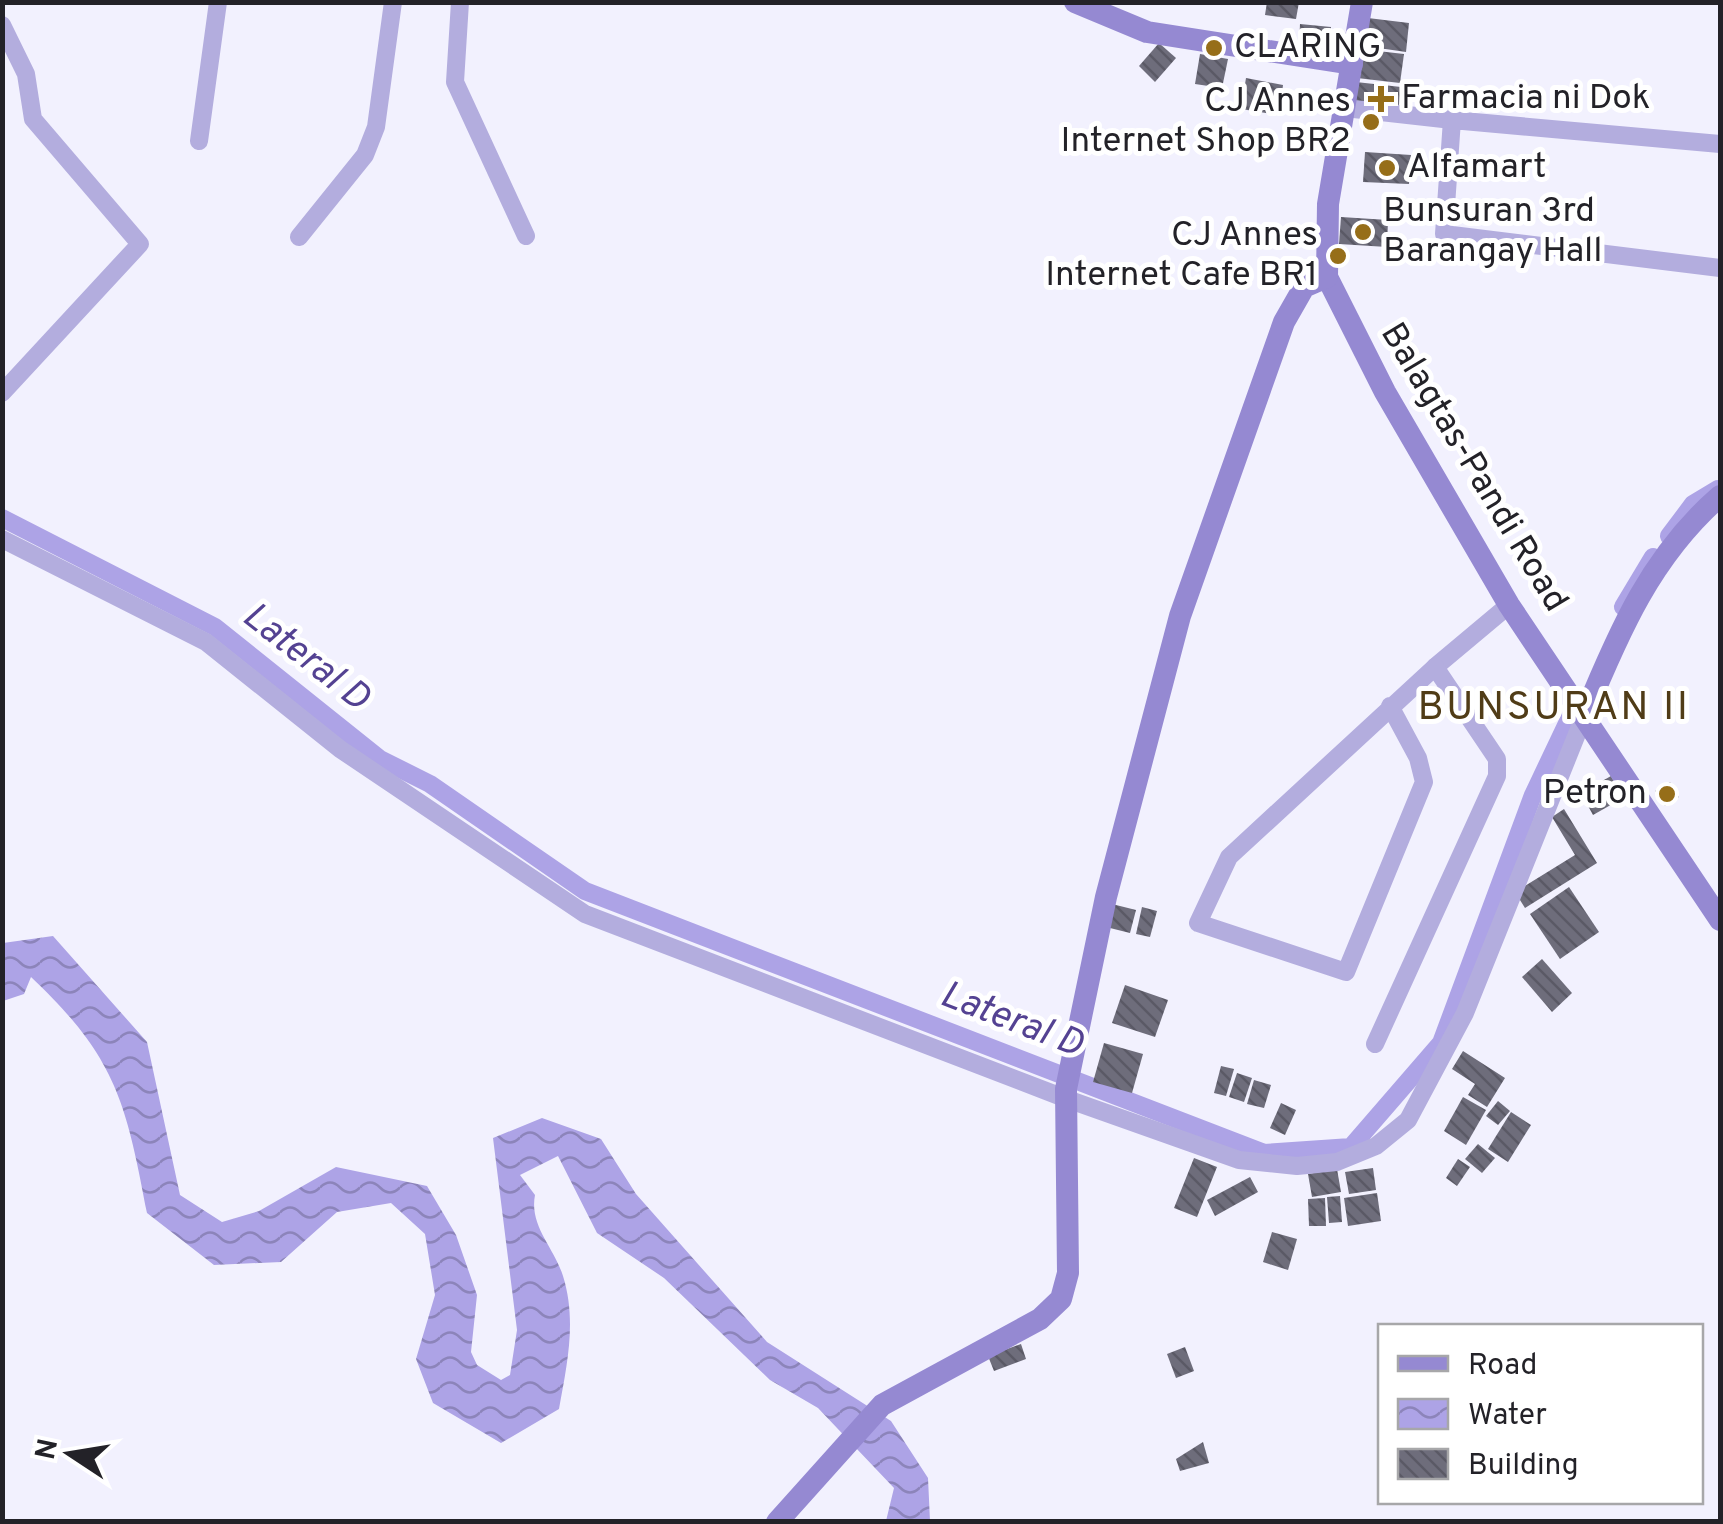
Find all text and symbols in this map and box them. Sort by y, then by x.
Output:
place label: CLARING [1234,26,1382,70]
marker: CLARING [1203,37,1225,59]
place label: Farmacia ni Dok [1401,77,1650,121]
place label: CJ Annes Internet Shop BR2 [1061,80,1351,164]
marker: Farmacia ni Dok [1370,88,1392,110]
marker: CJ Annes Internet Shop BR2 [1360,111,1382,133]
place label: Alfamart [1407,146,1546,190]
marker: Alfamart [1376,157,1398,179]
place label: Bunsuran 3rd Barangay Hall [1383,190,1602,274]
place label: CJ Annes Internet Cafe BR1 [1045,214,1318,298]
marker: Bunsuran 3rd Barangay Hall [1352,221,1374,243]
marker: CJ Annes Internet Cafe BR1 [1327,245,1349,267]
street label: Balagtas-Pandi Road [1369,316,1577,620]
water label: Lateral D [231,593,379,724]
district label: BUNSURAN II [1418,684,1690,734]
place label: Petron [1543,772,1647,816]
marker: Petron [1656,783,1678,805]
water label: Lateral D [933,971,1090,1071]
legend [1378,1324,1703,1504]
text: Road [1468,1348,1537,1385]
text: Water [1468,1398,1547,1435]
north arrow [20,1404,120,1504]
text: N [29,1436,68,1463]
text: Building [1468,1448,1579,1485]

